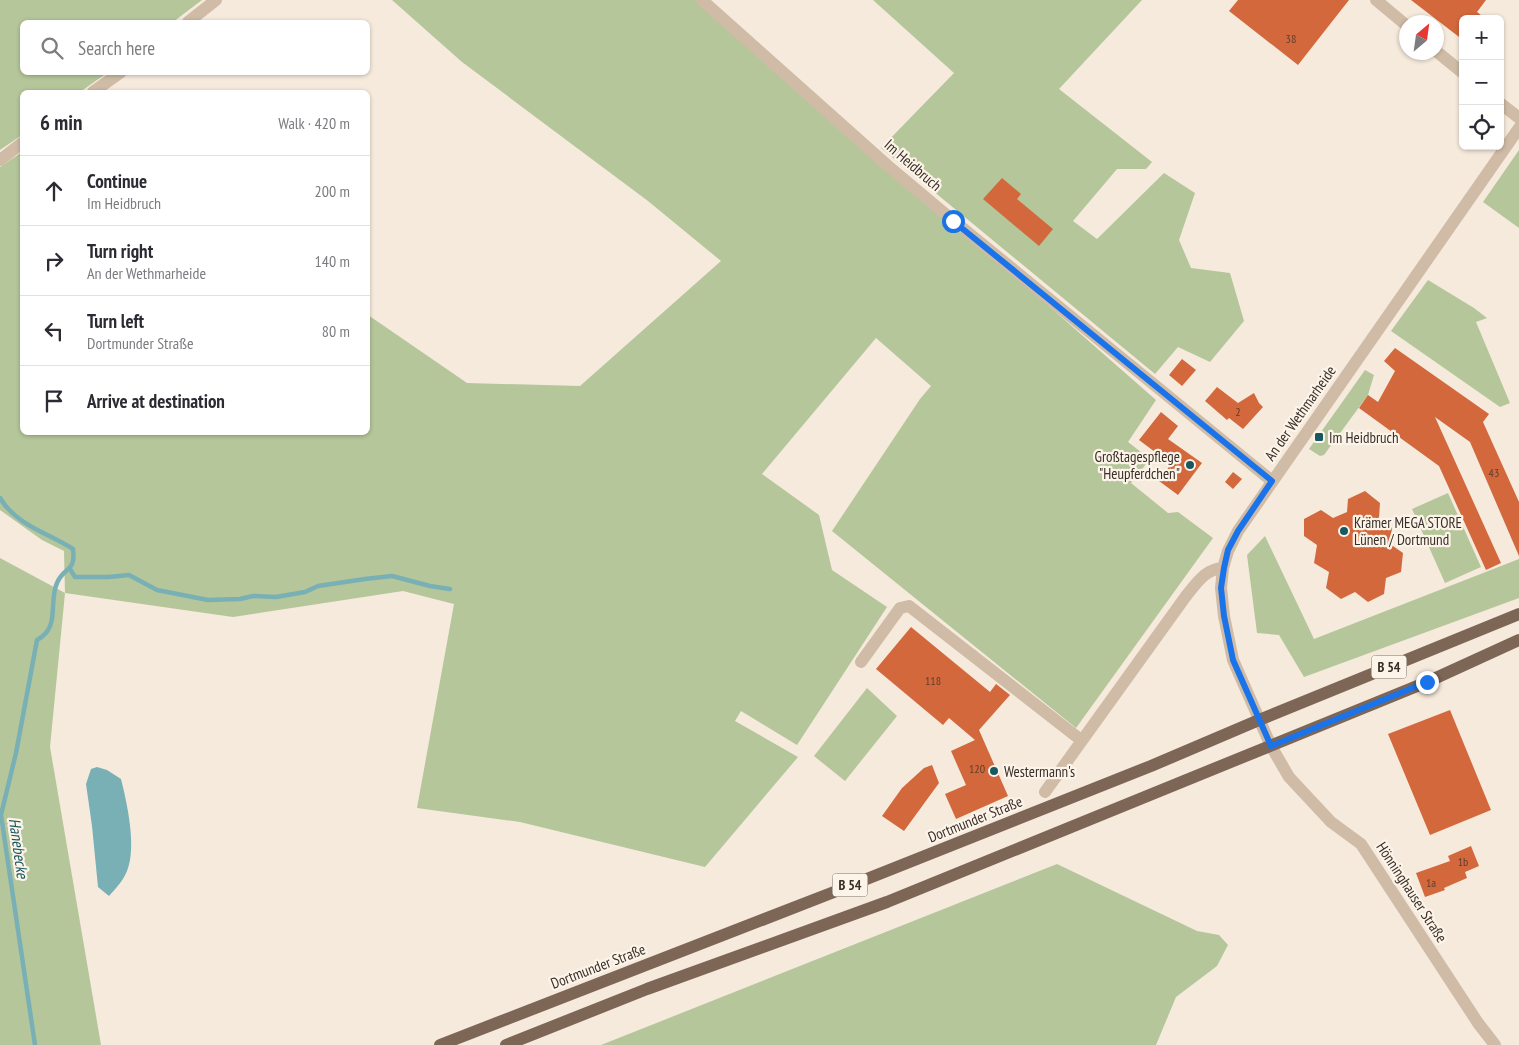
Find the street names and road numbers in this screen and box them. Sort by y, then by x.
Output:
street label: Im Heidbruch [881,135,945,195]
street label: An der Wethmarheide [1260,362,1340,464]
road number: B 54 [1372,656,1406,679]
street label: Dortmunder Straße [925,791,1025,847]
street label: Hönninghauser Straße [1372,838,1452,946]
road number: B 54 [832,874,868,896]
street label: Dortmunder Straße [548,939,648,993]

